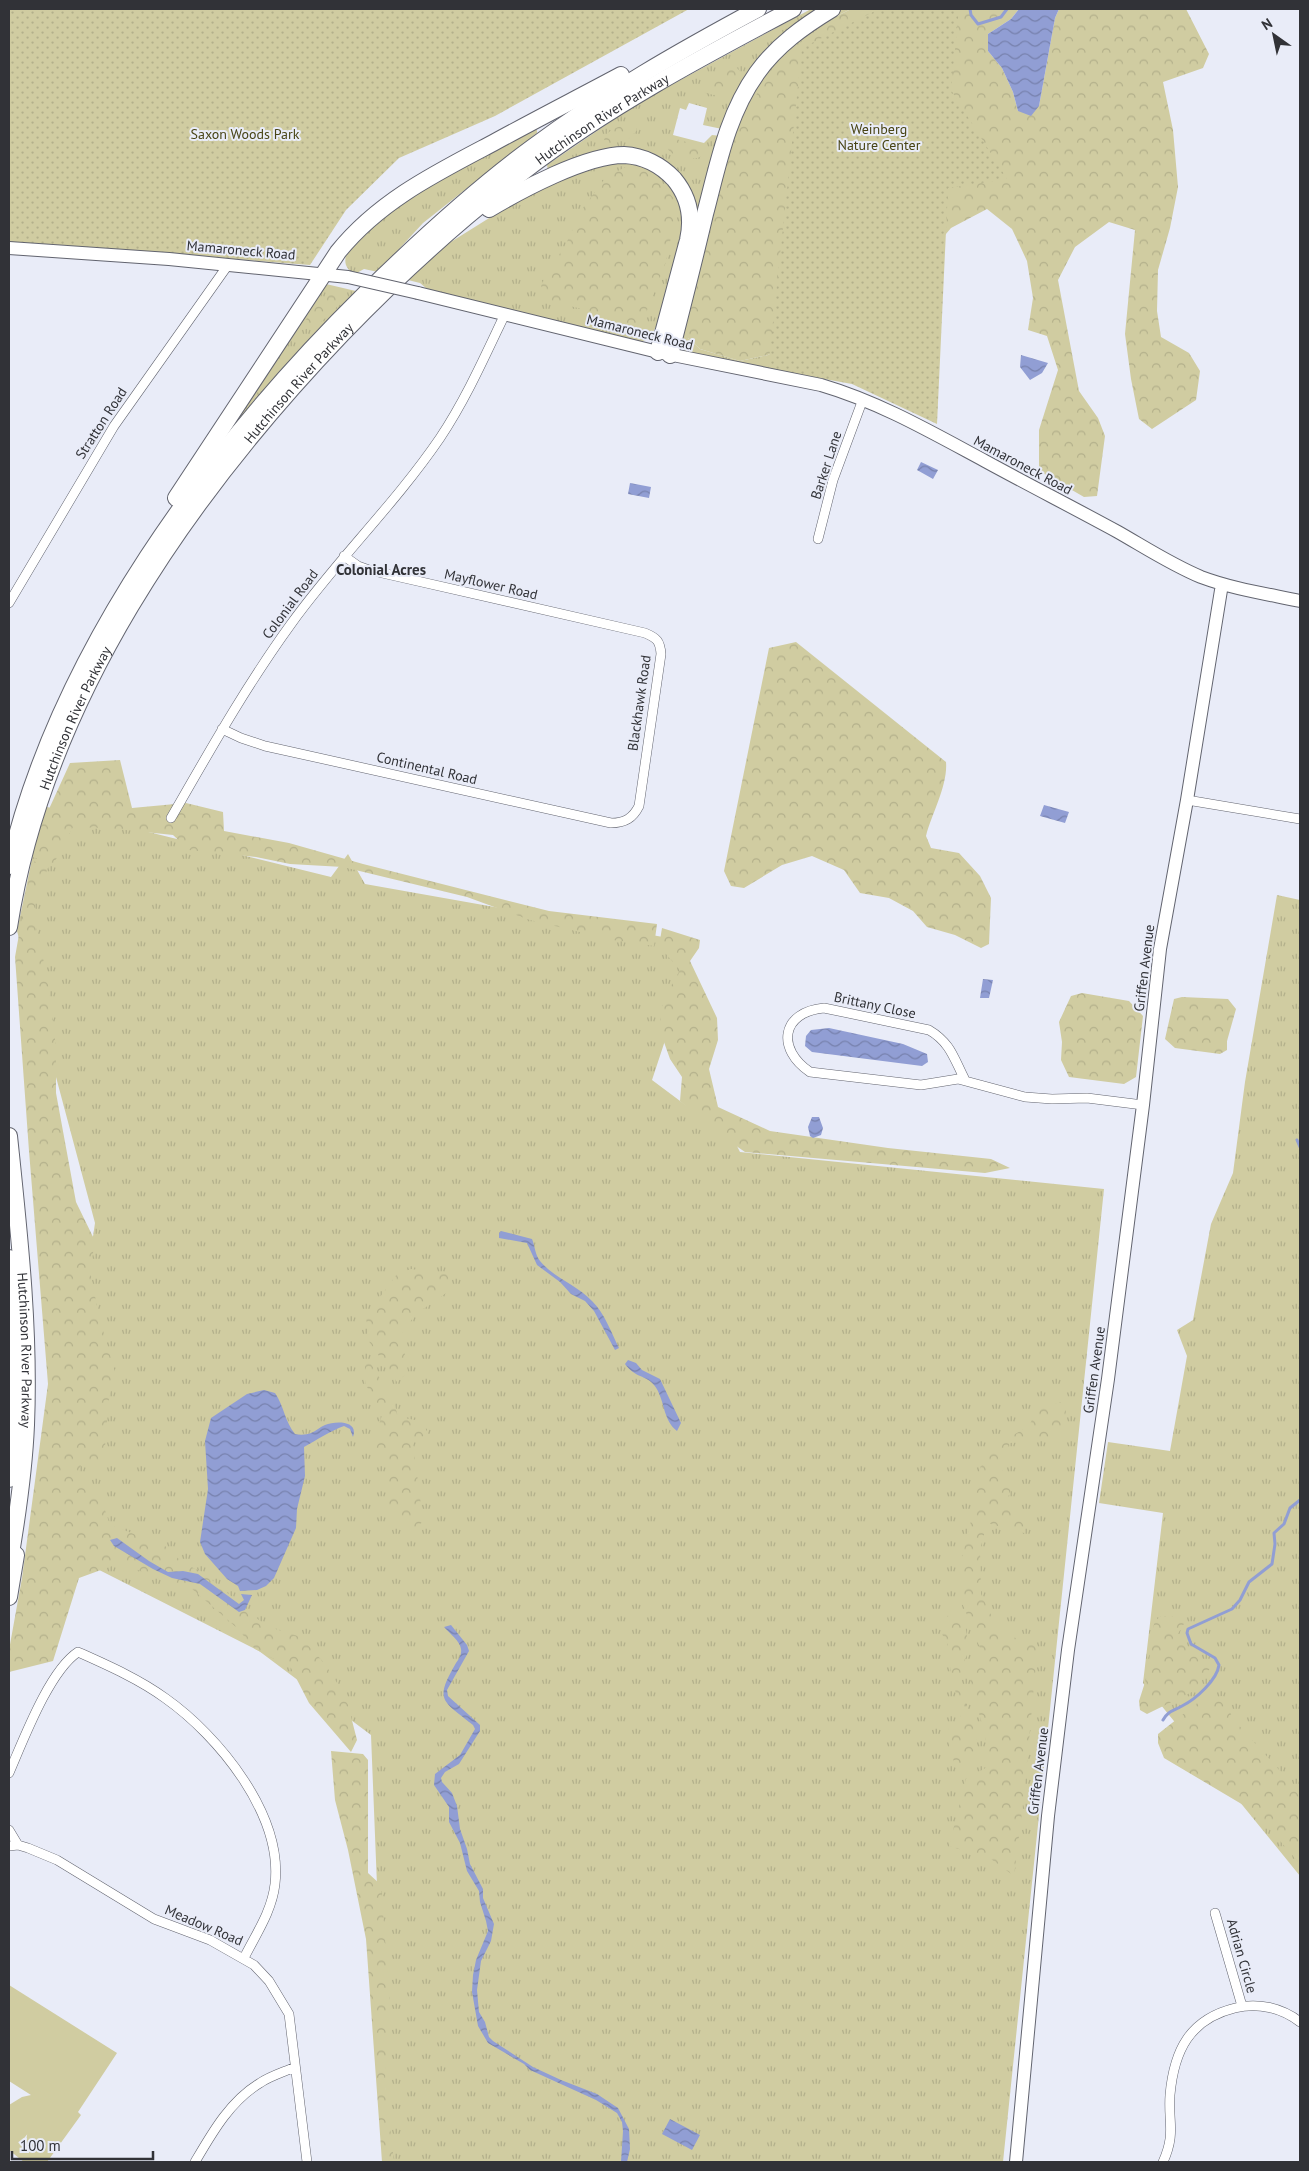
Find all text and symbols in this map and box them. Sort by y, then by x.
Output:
north arrow [1249,10,1299,60]
text: N [1258,14,1276,34]
street label: Hutchinson River Parkway [532,69,673,169]
park label: Weinberg Nature Center [837,120,921,154]
park label: Saxon Woods Park [191,125,300,143]
street label: Mamaroneck Road [186,236,296,264]
street label: Mamaroneck Road [585,310,695,354]
street label: Hutchinson River Parkway [240,318,357,447]
street label: Stratton Road [71,384,131,462]
street label: Barker Lane [807,429,845,501]
street label: Mamaroneck Road [971,431,1075,499]
district label: Colonial Acres [336,560,426,579]
street label: Mayflower Road [442,564,540,604]
street label: Colonial Road [258,566,322,642]
street label: Hutchinson River Parkway [35,643,115,792]
street label: Blackhawk Road [623,654,655,752]
street label: Continental Road [375,748,479,788]
street label: Griffen Avenue [1130,923,1158,1013]
street label: Brittany Close [832,988,918,1022]
street label: Hutchinson River Parkway [13,1272,36,1429]
street label: Griffen Avenue [1079,1325,1109,1415]
street label: Griffen Avenue [1024,1726,1052,1816]
street label: Meadow Road [162,1900,246,1950]
street label: Adrian Circle [1223,1917,1261,1995]
scale bar [12,2128,154,2160]
text: 100 m [20,2136,61,2155]

